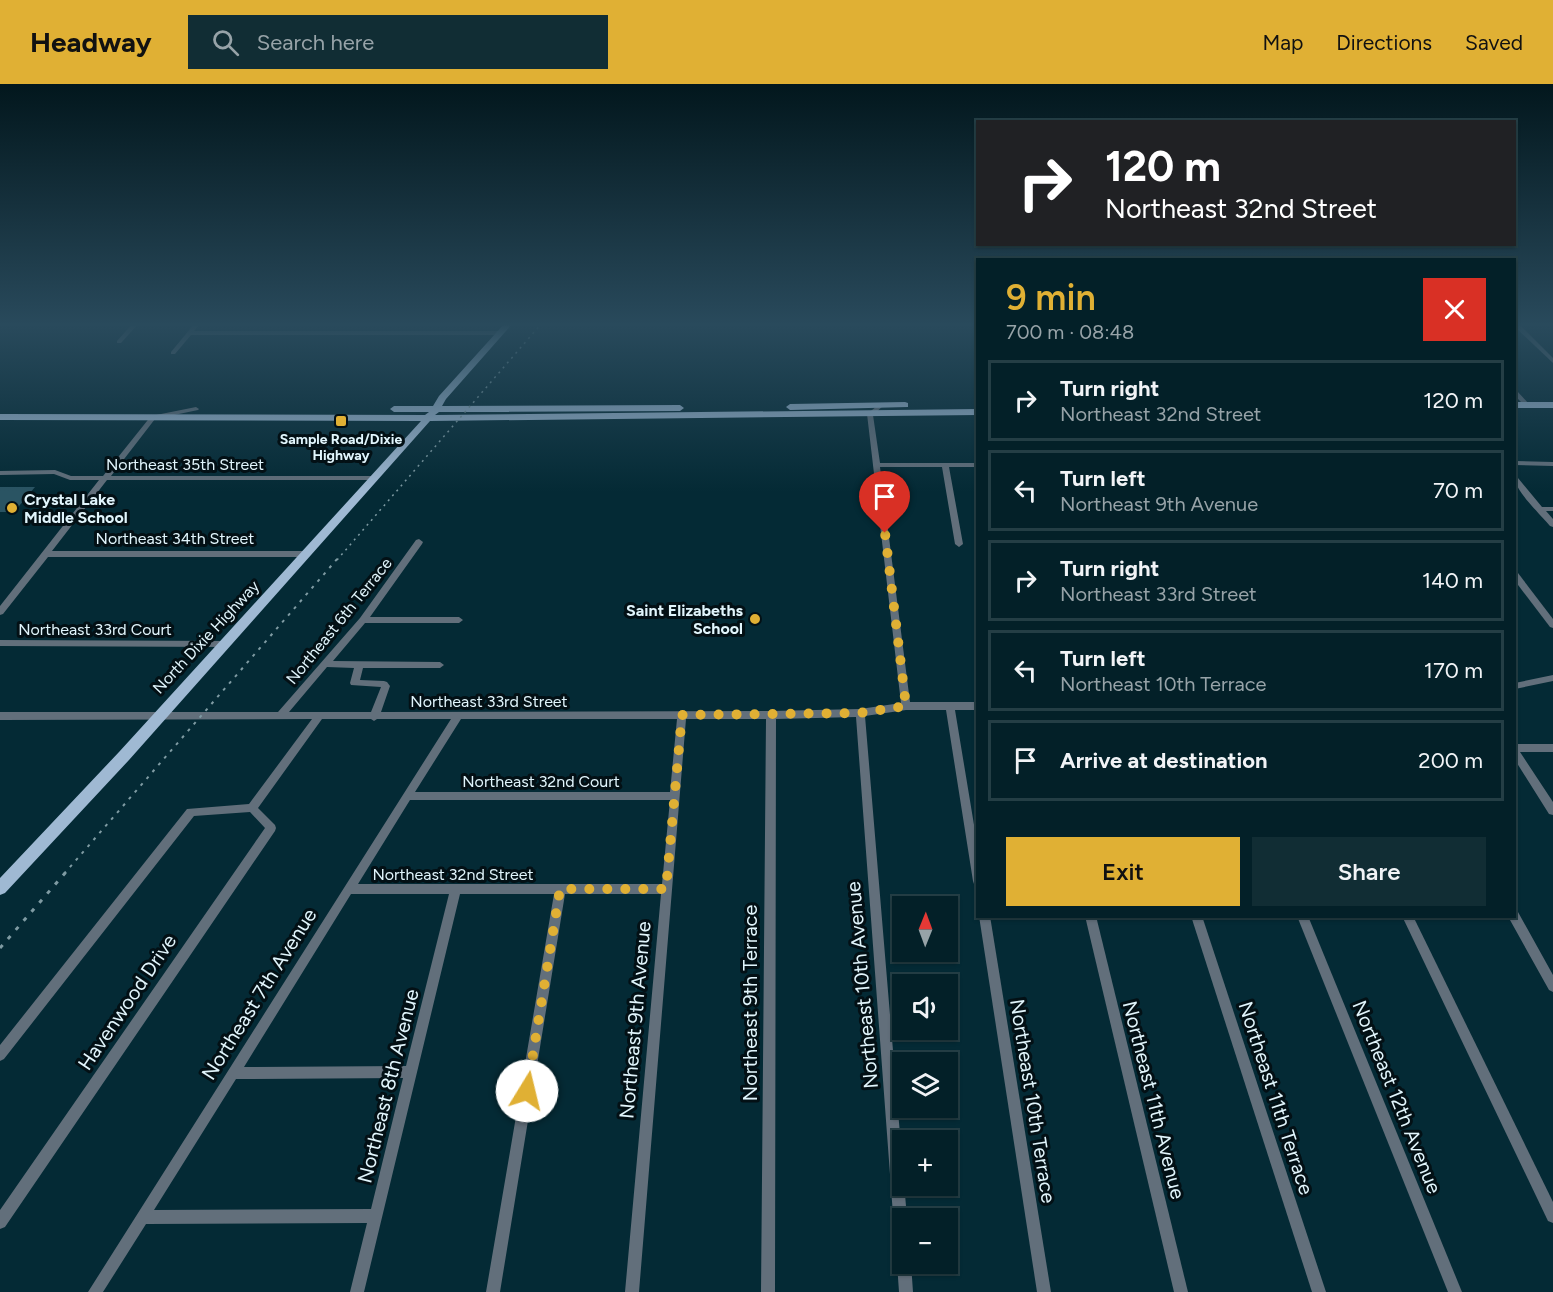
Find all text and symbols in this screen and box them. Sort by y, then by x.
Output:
search box [188,15,608,69]
text: Headway [30,25,152,59]
icon: search [209,26,242,59]
text: Search here [257,29,374,56]
text: Map [1262,30,1303,55]
text: Directions [1336,30,1432,55]
text: Saved [1465,30,1523,55]
text: 120 m [1105,141,1221,192]
icon: right [1006,144,1084,222]
text: Northeast 32nd Street [1105,192,1377,225]
text: 9 min [1006,276,1096,319]
button: close [1423,278,1486,341]
text: 700 m · 08:48 [1006,320,1134,344]
text: Turn right [1060,375,1159,402]
icon: right [1009,384,1042,417]
text: 120 m [1423,387,1483,414]
text: Northeast 32nd Street [1060,402,1261,426]
marker: Sample Road/Dixie Highway [334,414,348,428]
place label: Sample Road/Dixie Highway [280,431,402,464]
street label: Northeast 35th Street [106,455,264,474]
text: Turn left [1060,465,1146,492]
pin [859,471,910,533]
icon: left [1009,474,1042,507]
text: 70 m [1433,477,1483,504]
icon: arrive [868,480,901,513]
place label: Crystal Lake Middle School [24,490,128,527]
text: Northeast 9th Avenue [1060,492,1258,516]
marker: Crystal Lake Middle School [5,501,19,515]
street label: Northeast 34th Street [96,529,254,548]
street label: Northeast 6th Terrace [282,554,396,688]
text: Turn right [1060,555,1159,582]
icon: right [1009,564,1042,597]
text: 140 m [1422,567,1483,594]
street label: North Dixie Highway [149,576,264,697]
text: Northeast 33rd Street [1060,582,1257,606]
place label: Saint Elizabeths School [626,601,744,638]
marker: Saint Elizabeths School [748,612,762,626]
street label: Northeast 33rd Court [18,620,172,639]
text: Turn left [1060,645,1146,672]
icon: left [1009,654,1042,687]
text: 170 m [1424,657,1483,684]
text: Northeast 10th Terrace [1060,672,1266,696]
street label: Northeast 33rd Street [410,692,568,711]
icon: arrive [1009,744,1042,777]
text: Arrive at destination [1060,747,1268,774]
text: 200 m [1418,747,1483,774]
street label: Northeast 32nd Court [462,772,620,791]
button: Exit [1006,837,1240,906]
button: Share [1252,837,1486,906]
street label: Northeast 32nd Street [372,865,534,884]
street label: Northeast 10th Avenue [841,880,883,1090]
north arrow [892,896,958,962]
map controls [892,896,958,1274]
street label: Northeast 7th Avenue [196,904,322,1084]
street label: Northeast 9th Terrace [738,905,762,1101]
street label: Northeast 9th Avenue [614,920,656,1120]
street label: Havenwood Drive [73,929,181,1075]
button: sound [892,974,958,1040]
street label: Northeast 8th Avenue [352,986,424,1185]
street label: Northeast 10th Terrace [1005,997,1061,1205]
street label: Northeast 12th Avenue [1347,997,1447,1197]
street label: Northeast 11th Avenue [1118,998,1190,1202]
street label: Northeast 11th Terrace [1233,998,1319,1198]
button: layers [892,1052,958,1118]
position arrow [495,1059,559,1123]
button: + [892,1130,958,1196]
button: − [892,1208,958,1274]

